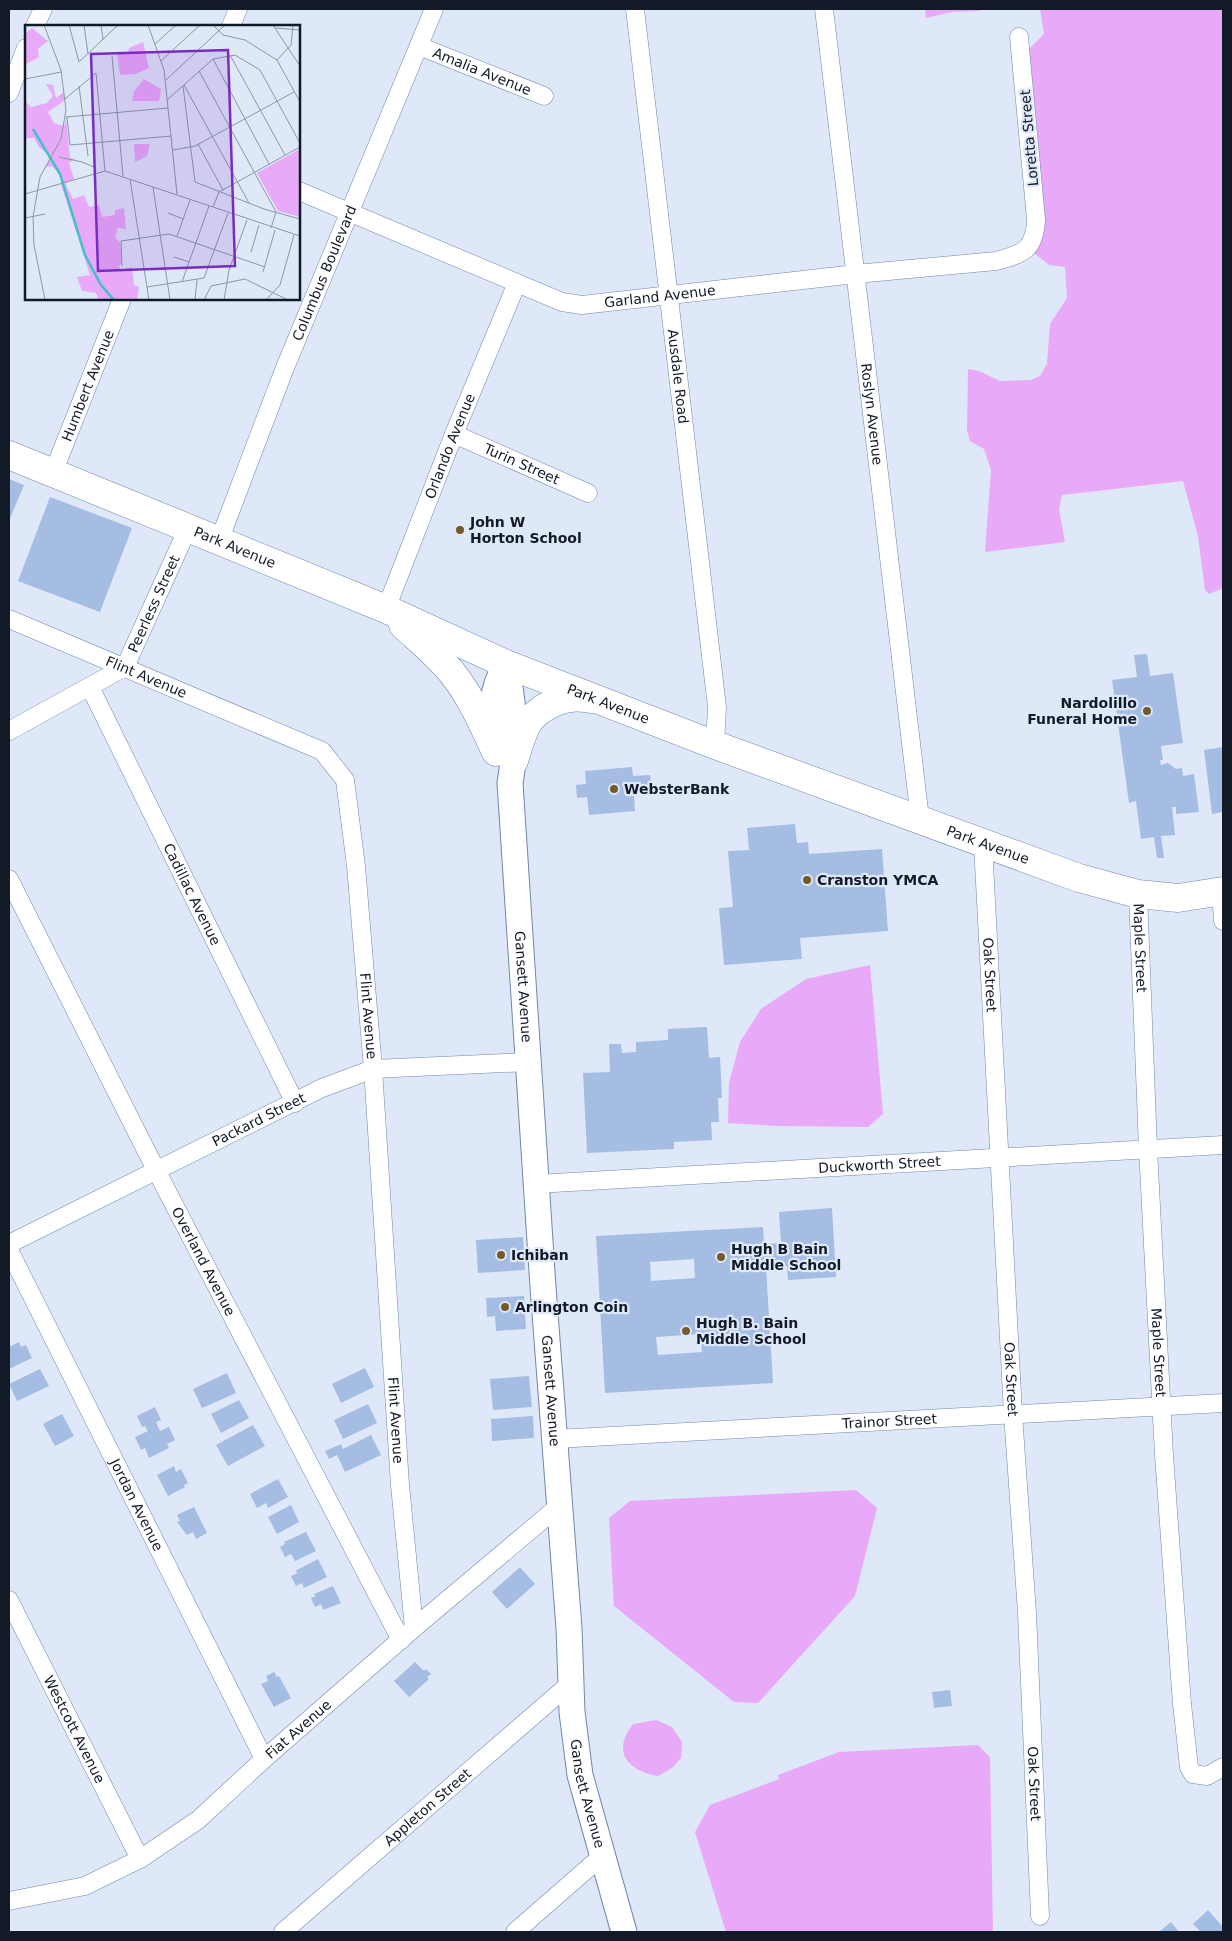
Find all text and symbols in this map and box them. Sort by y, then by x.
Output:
inset map [25,25,300,300]
street label: Amalia Avenue [431,44,534,98]
street label: Loretta Street [1017,89,1041,187]
street label: Columbus Boulevard [289,203,360,343]
street label: Garland Avenue [603,282,716,310]
street label: Humbert Avenue [58,328,117,444]
street label: Ausdale Road [665,328,692,425]
street label: Roslyn Avenue [858,362,886,466]
street label: Orlando Avenue [422,391,478,501]
street label: Turin Street [481,440,562,488]
place label: John W Horton School [469,514,582,546]
street label: Park Avenue [192,523,278,571]
marker: John W Horton School [454,524,466,536]
street label: Peerless Street [125,552,183,655]
street label: Flint Avenue [103,653,189,701]
street label: Park Avenue [565,681,652,727]
place label: Nardolillo Funeral Home [1027,695,1137,727]
marker: Nardolillo Funeral Home [1141,705,1153,717]
place label: WebsterBank [624,781,730,797]
marker: WebsterBank [608,783,620,795]
street label: Park Avenue [944,822,1031,867]
street label: Cadillac Avenue [160,841,224,948]
place label: Cranston YMCA [817,872,938,888]
marker: Cranston YMCA [801,874,813,886]
street label: Maple Street [1130,903,1150,993]
street label: Gansett Avenue [512,931,535,1043]
street label: Oak Street [980,937,1000,1013]
street label: Flint Avenue [357,972,380,1060]
street label: Packard Street [209,1089,308,1149]
street label: Duckworth Street [818,1153,942,1176]
street label: Overland Avenue [169,1204,239,1318]
place label: Hugh B Bain Middle School [731,1241,841,1273]
place label: Ichiban [511,1247,569,1263]
marker: Ichiban [495,1249,507,1261]
marker: Hugh B Bain Middle School [715,1251,727,1263]
place label: Arlington Coin [515,1299,628,1315]
marker: Arlington Coin [499,1301,511,1313]
street label: Maple Street [1148,1308,1169,1398]
place label: Hugh B. Bain Middle School [696,1315,806,1347]
marker: Hugh B. Bain Middle School [680,1325,692,1337]
street label: Gansett Avenue [539,1335,563,1447]
street label: Oak Street [1001,1341,1021,1418]
street label: Flint Avenue [385,1376,407,1464]
street label: Trainor Street [841,1410,938,1432]
street label: Jordan Avenue [106,1455,166,1554]
street label: Westcott Avenue [41,1673,108,1786]
street label: Fiat Avenue [262,1696,334,1762]
street label: Gansett Avenue [567,1738,608,1850]
street label: Oak Street [1025,1746,1044,1822]
street label: Appleton Street [381,1765,475,1849]

